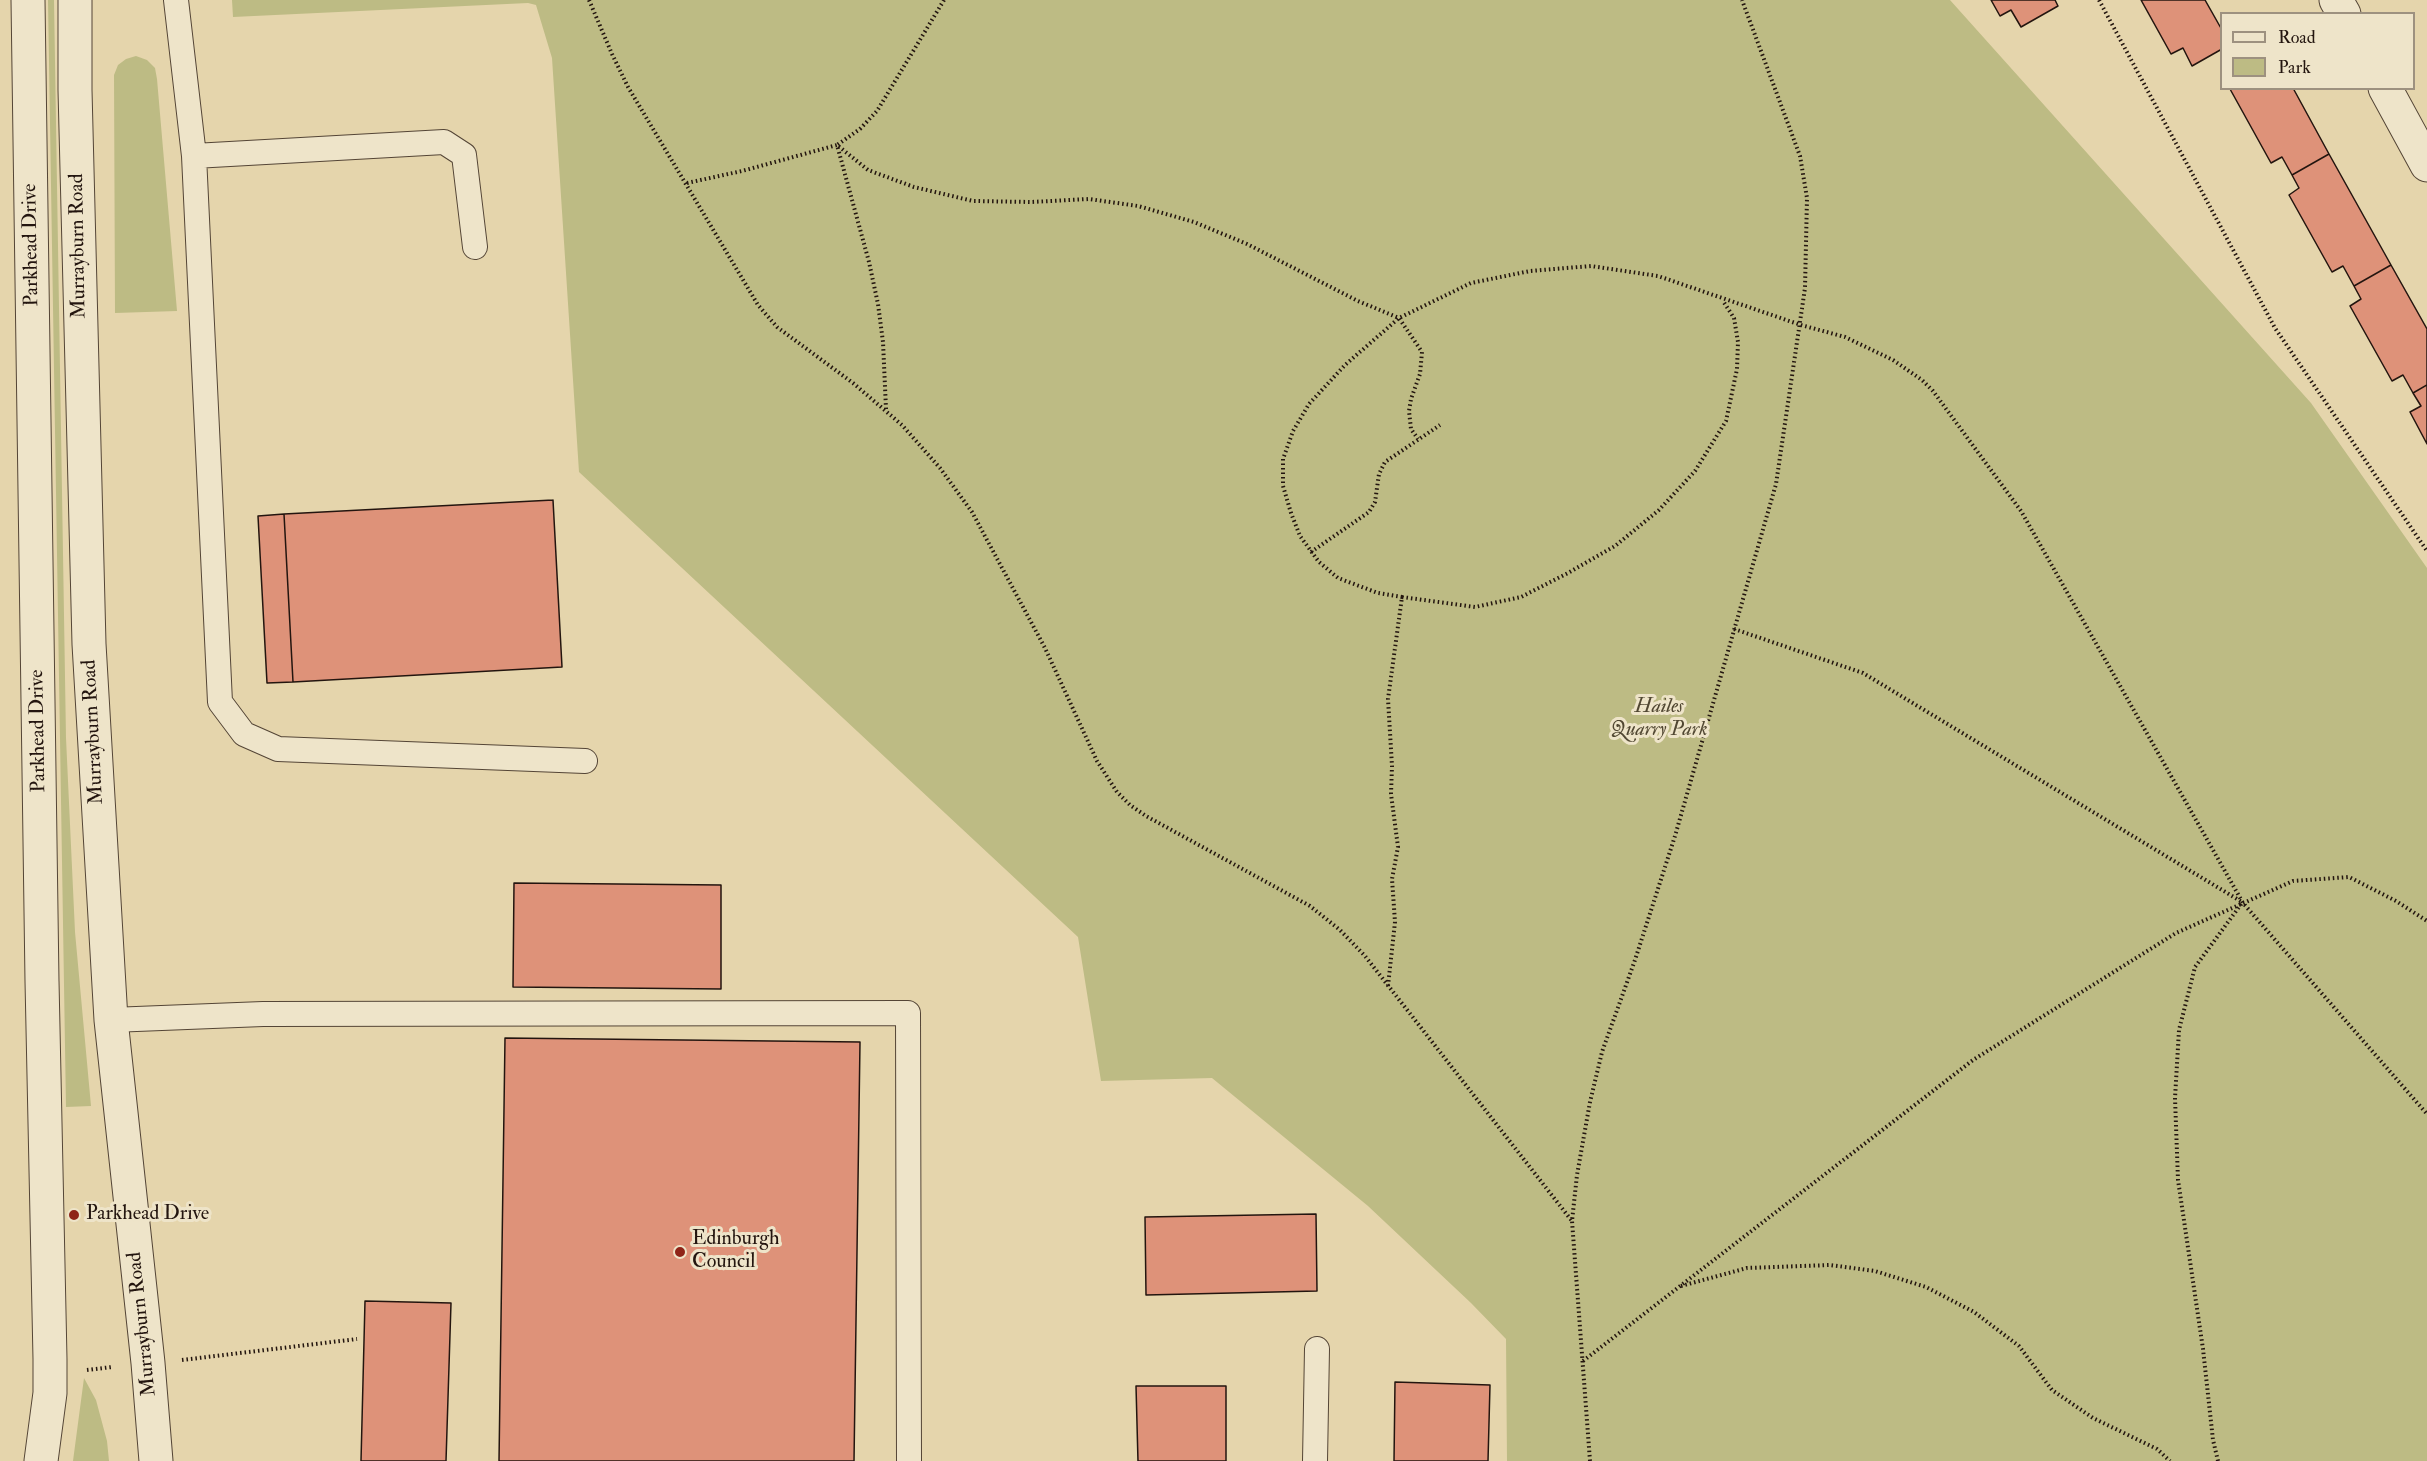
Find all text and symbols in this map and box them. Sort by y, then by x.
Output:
legend [2220,12,2415,90]
text: Road [2278,26,2316,49]
text: Park [2278,56,2311,79]
street label: Murrayburn Road [66,173,92,319]
street label: Parkhead Drive [19,183,45,307]
street label: Murrayburn Road [78,659,110,805]
street label: Parkhead Drive [26,669,52,793]
park label: Hailes Quarry Park [1611,696,1707,743]
place label: Parkhead Drive [86,1203,209,1227]
marker: Parkhead Drive [67,1208,81,1222]
place label: Edinburgh Council [692,1228,780,1275]
marker: Edinburgh Council [673,1245,687,1259]
street label: Murrayburn Road [123,1251,163,1397]

